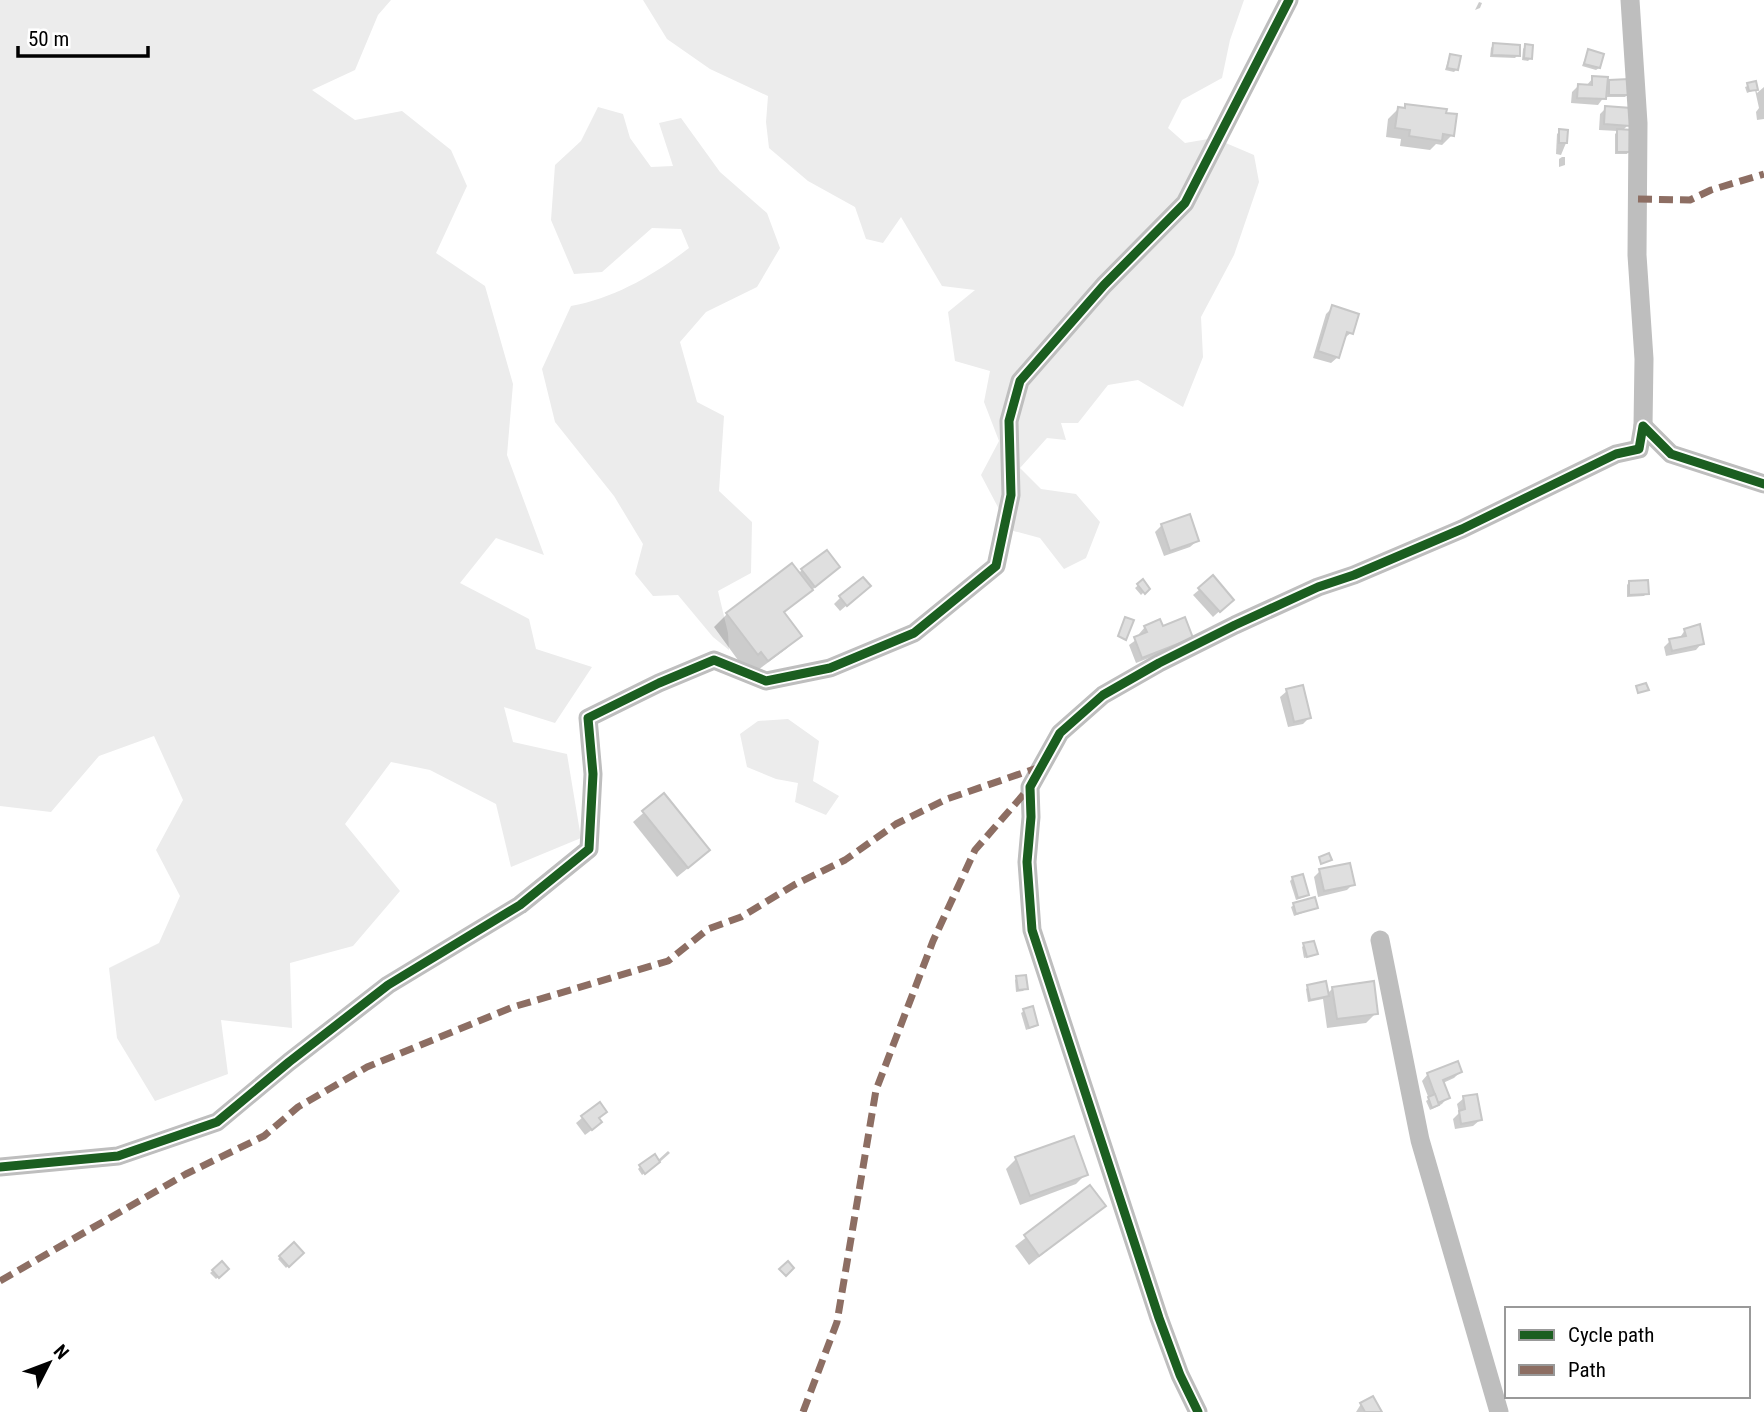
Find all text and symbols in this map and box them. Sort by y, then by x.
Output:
scale bar [18,14,147,58]
text: 50 m [28,27,69,51]
legend [1505,1307,1750,1398]
text: Cycle path [1568,1323,1654,1347]
north arrow [14,1328,84,1398]
text: N [49,1340,74,1364]
text: Path [1568,1358,1606,1382]

